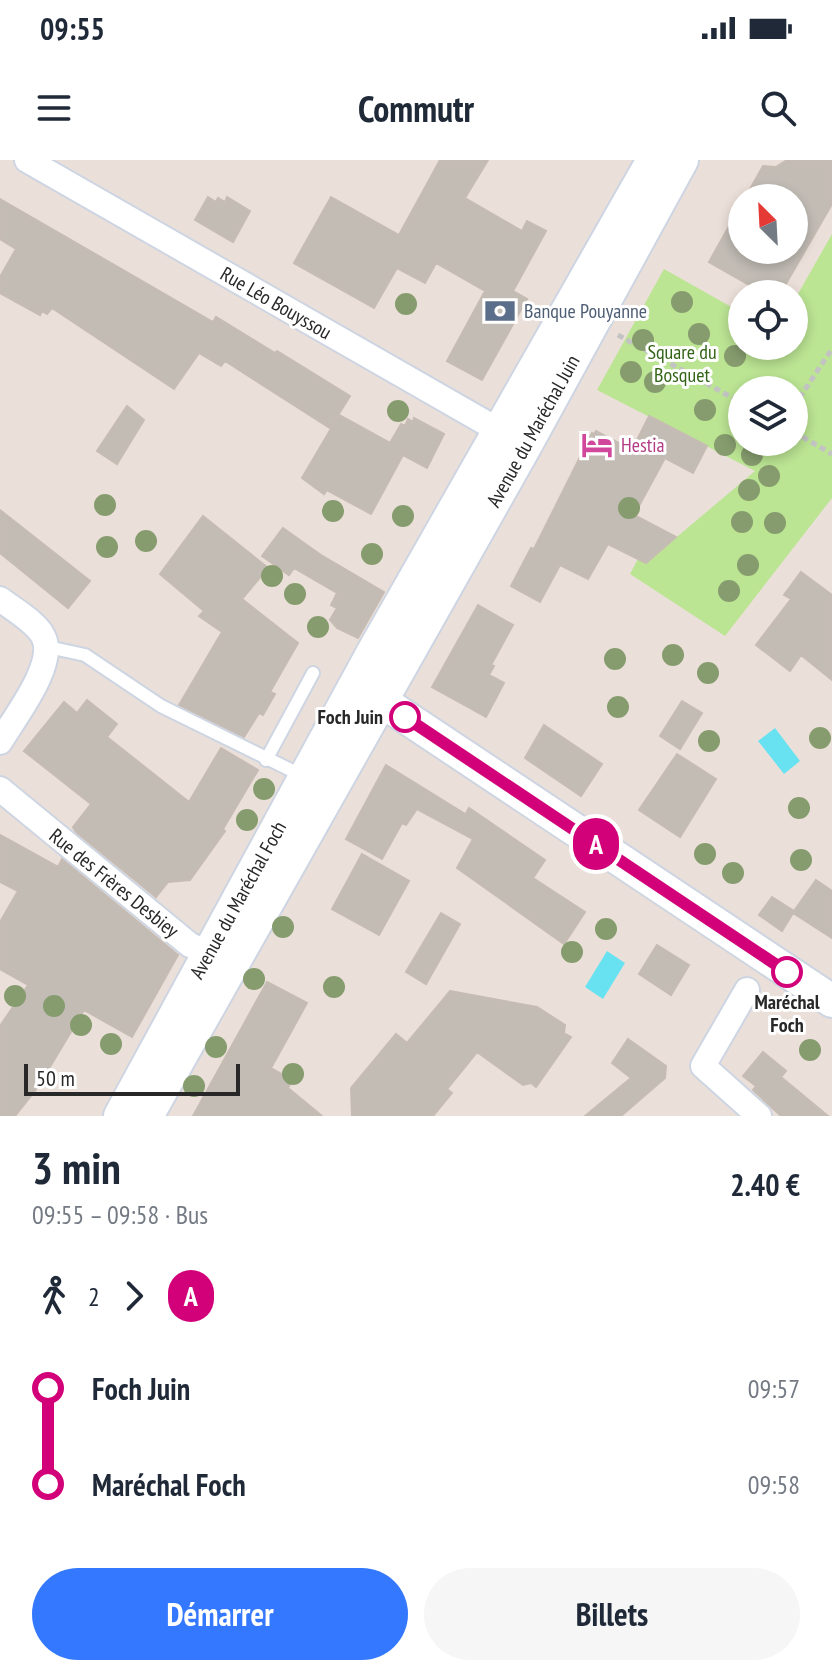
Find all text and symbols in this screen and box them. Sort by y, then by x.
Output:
text: 09:55 [40,9,105,48]
text: Commutr [358,85,474,132]
icon: menu [32,86,76,130]
icon: search [756,86,800,130]
north arrow [728,184,808,264]
map controls [728,184,808,456]
street label: Rue Léo Bouyssou [216,261,336,345]
button: locate [728,280,808,360]
bank icon: Banque Pouyanne [483,294,517,328]
place label: Banque Pouyanne [524,298,647,324]
park label: Square du Bosquet [647,339,717,388]
street label: Avenue du Maréchal Juin [480,350,586,512]
button: layers [728,376,808,456]
hotel icon: Hestia [580,428,614,462]
place label: Hestia [621,432,665,458]
marker: Foch Juin [390,702,420,732]
place label: Foch Juin [317,704,383,730]
street label: Avenue du Maréchal Foch [184,817,292,983]
line badge: A [570,818,622,870]
street label: Rue des Frères Desbiey [44,823,184,944]
text: A [589,825,603,862]
marker: Maréchal Foch [772,957,802,987]
place label: Maréchal Foch [754,989,820,1038]
scale bar [24,1060,240,1096]
text: 50 m [36,1064,75,1092]
text: 3 min [32,1139,121,1196]
text: 2.40 € [730,1165,800,1204]
text: 09:55 – 09:58 · Bus [32,1198,208,1231]
icon: walk [32,1274,76,1318]
icon: forward [112,1274,156,1318]
text: A [184,1277,198,1314]
text: 2 [88,1280,100,1313]
text: Foch Juin [92,1369,190,1408]
text: 09:57 [748,1372,800,1405]
text: Maréchal Foch [92,1465,246,1504]
text: 09:58 [748,1468,800,1501]
button: Démarrer [32,1568,408,1660]
button: Billets [424,1568,800,1660]

